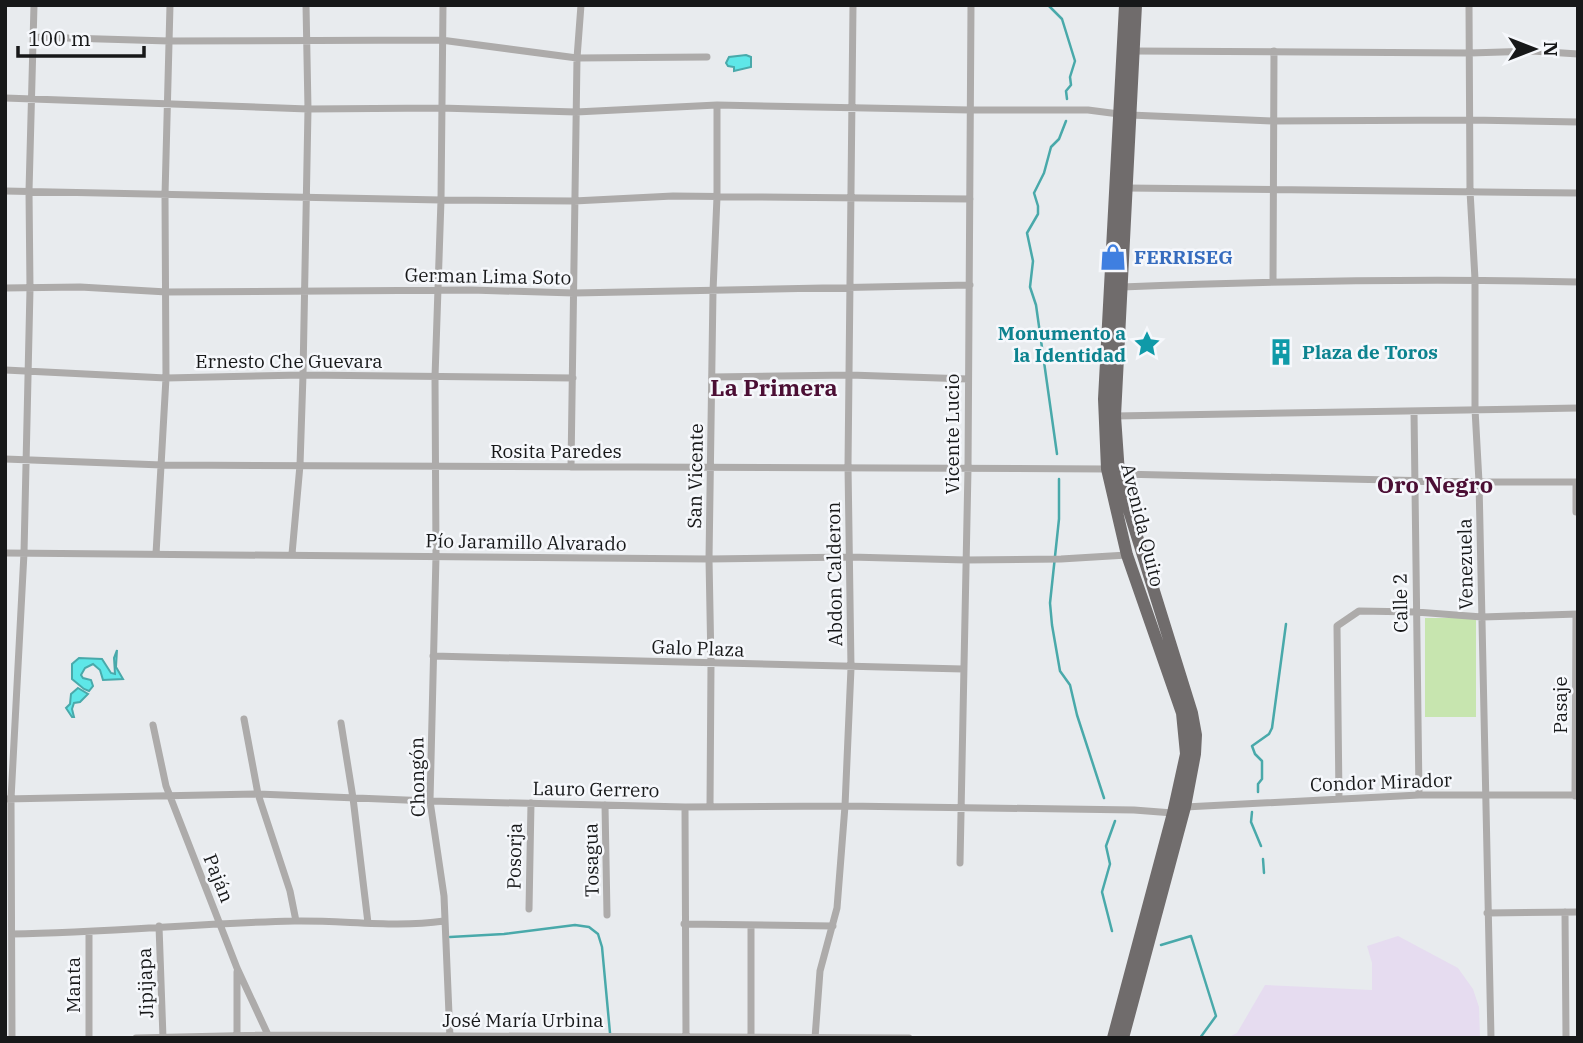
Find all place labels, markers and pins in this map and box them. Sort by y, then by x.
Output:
shop icon: FERRISEG [1098,242,1128,272]
place label: FERRISEG [1134,245,1233,269]
place label: Monumento a la Identidad [998,321,1126,367]
place icon: Monumento a la Identidad [1132,329,1162,359]
building icon: Plaza de Toros [1266,337,1296,367]
place label: Plaza de Toros [1302,340,1438,364]

